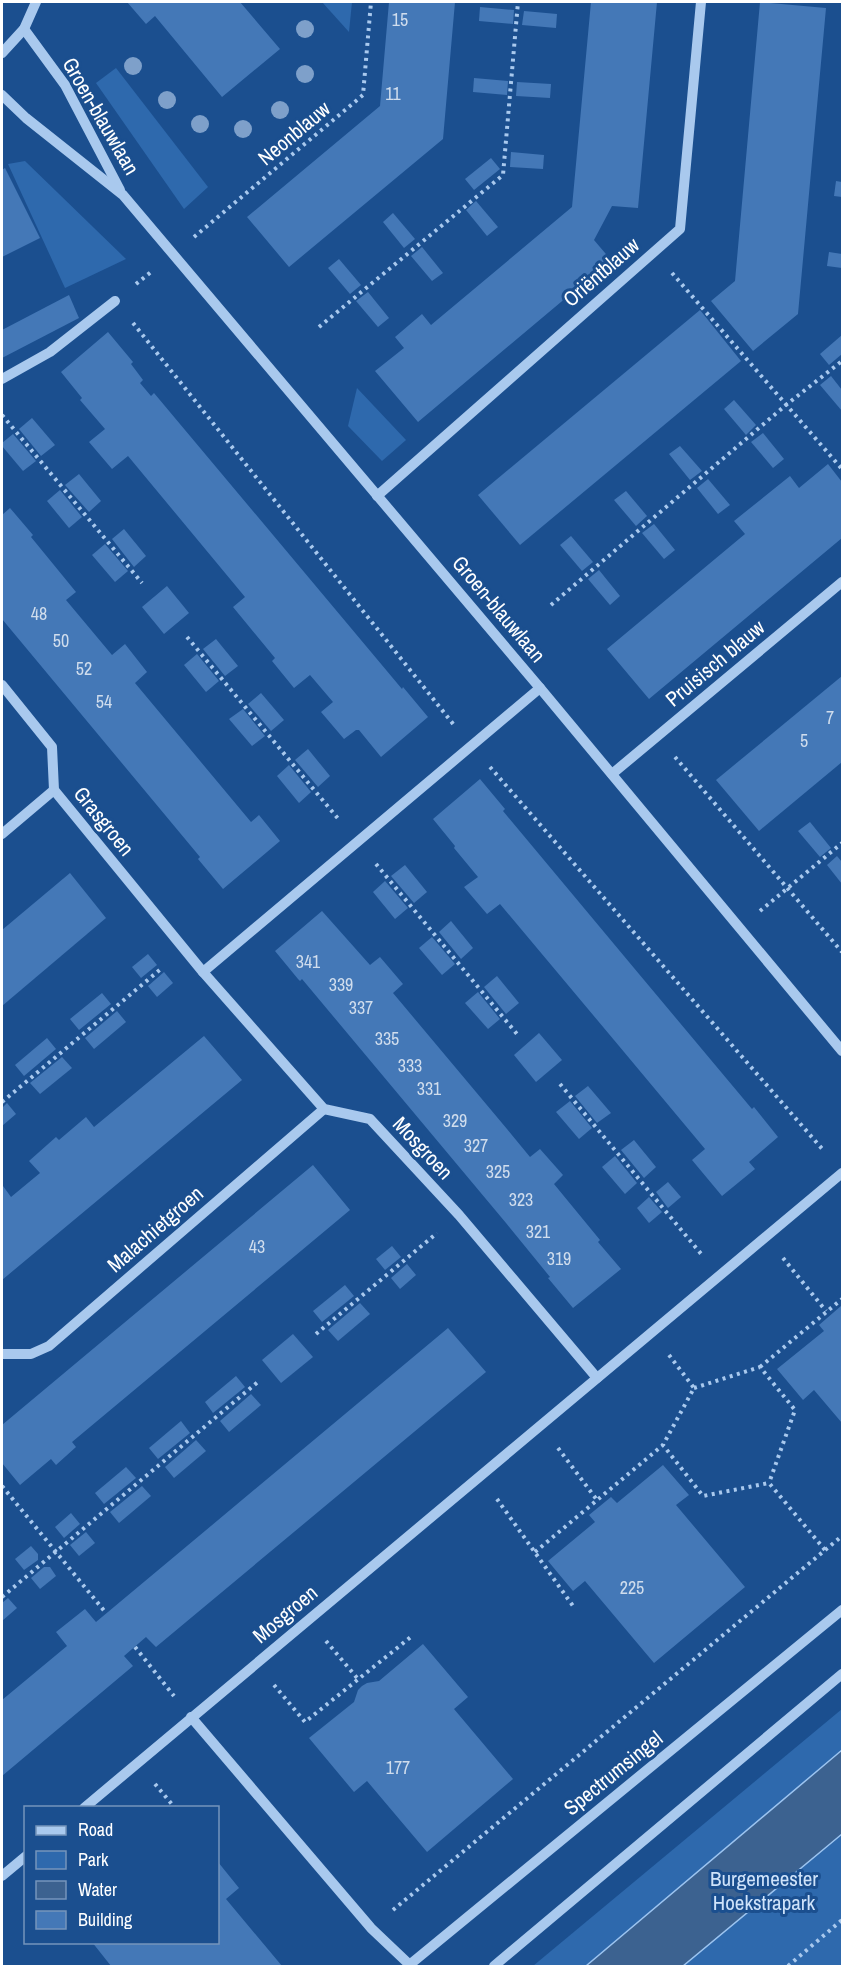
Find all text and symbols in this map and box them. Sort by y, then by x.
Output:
house number: 15 [392,7,408,32]
street label: Groen-blauwlaan [56,52,146,180]
house number: 11 [385,81,401,106]
street label: Neonblauw [252,94,337,172]
street label: Oriëntblauw [556,230,646,313]
street label: Groen-blauwlaan [446,549,552,669]
house number: 48 [31,601,47,626]
street label: Pruisisch blauw [659,612,771,713]
house number: 50 [53,628,69,653]
house number: 52 [76,656,92,681]
house number: 54 [96,689,112,714]
house number: 7 [826,705,834,730]
house number: 5 [800,728,808,753]
street label: Grasgroen [67,780,141,862]
house number: 341 [296,949,321,974]
house number: 339 [329,972,353,997]
house number: 337 [349,995,373,1020]
house number: 335 [375,1026,399,1051]
house number: 333 [398,1053,422,1078]
house number: 331 [417,1076,442,1101]
house number: 329 [443,1108,467,1133]
street label: Mosgroen [386,1110,460,1186]
house number: 327 [464,1133,488,1158]
house number: 325 [486,1159,510,1184]
street label: Malachietgroen [101,1179,209,1279]
house number: 323 [509,1187,533,1212]
house number: 321 [526,1219,551,1244]
house number: 43 [249,1234,265,1259]
house number: 319 [547,1246,571,1271]
house number: 225 [620,1575,644,1600]
street label: Mosgroen [246,1578,324,1650]
street label: Spectrumsingel [557,1724,669,1822]
house number: 177 [386,1755,410,1780]
legend [24,1806,219,1944]
text: Road [78,1817,113,1842]
text: Park [78,1847,109,1872]
park label: Burgemeester Hoekstrapark [710,1864,818,1917]
text: Water [78,1877,117,1902]
text: Building [78,1907,133,1932]

